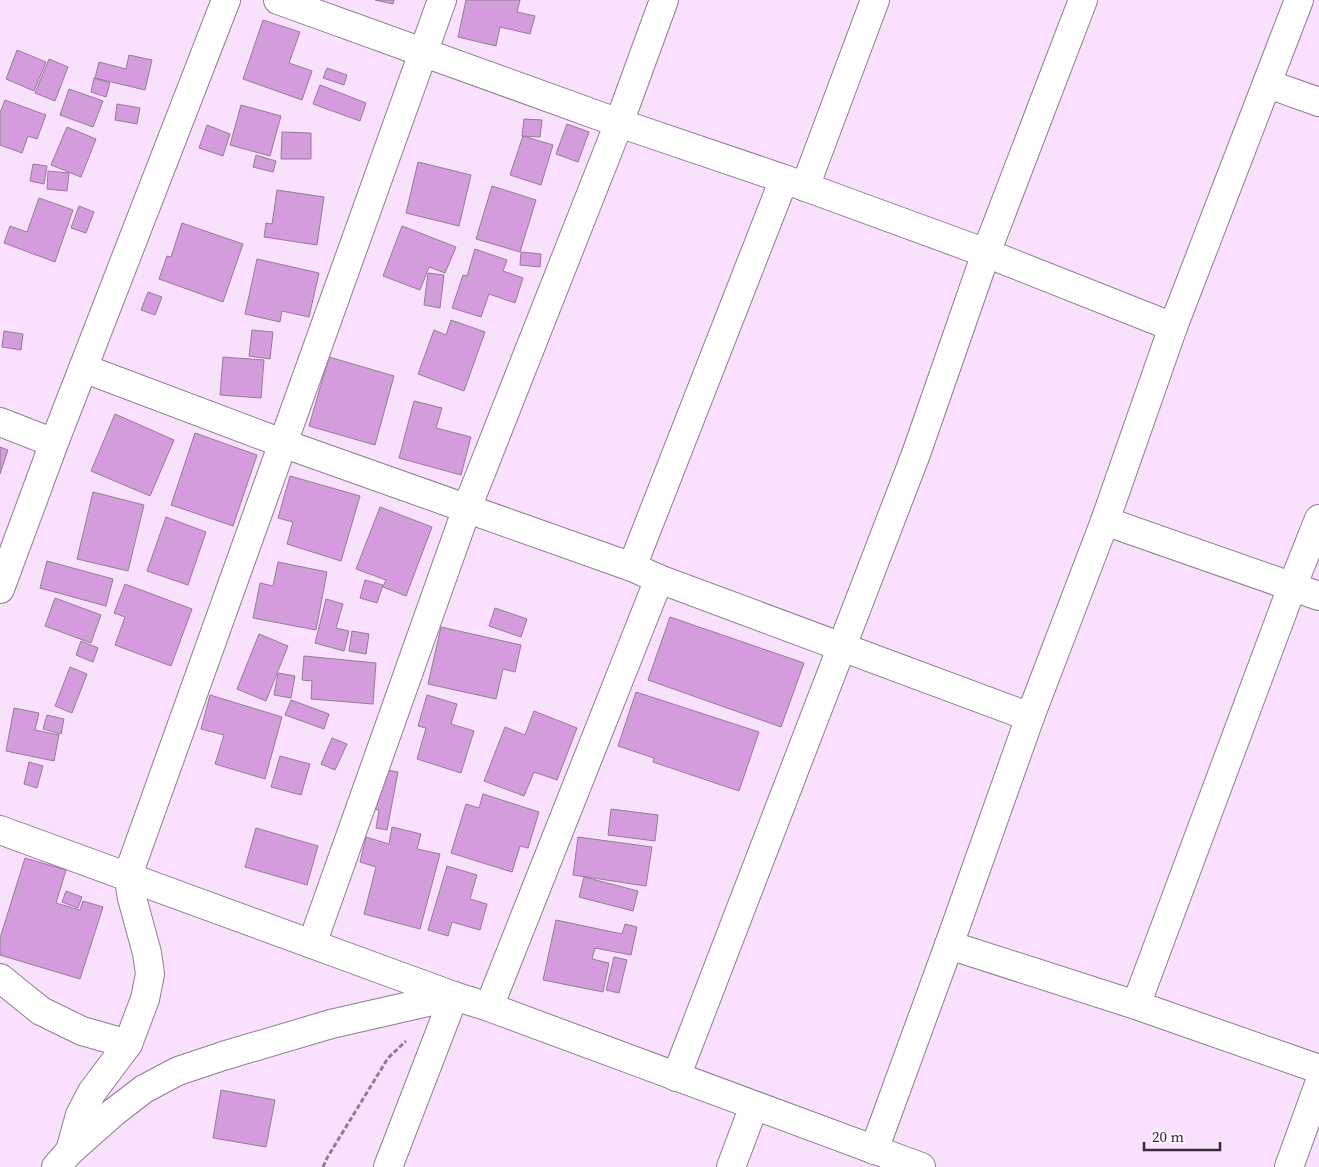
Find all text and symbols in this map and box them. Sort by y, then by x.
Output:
scale bar [1144,1120,1220,1152]
text: 20 m [1152,1126,1184,1147]

